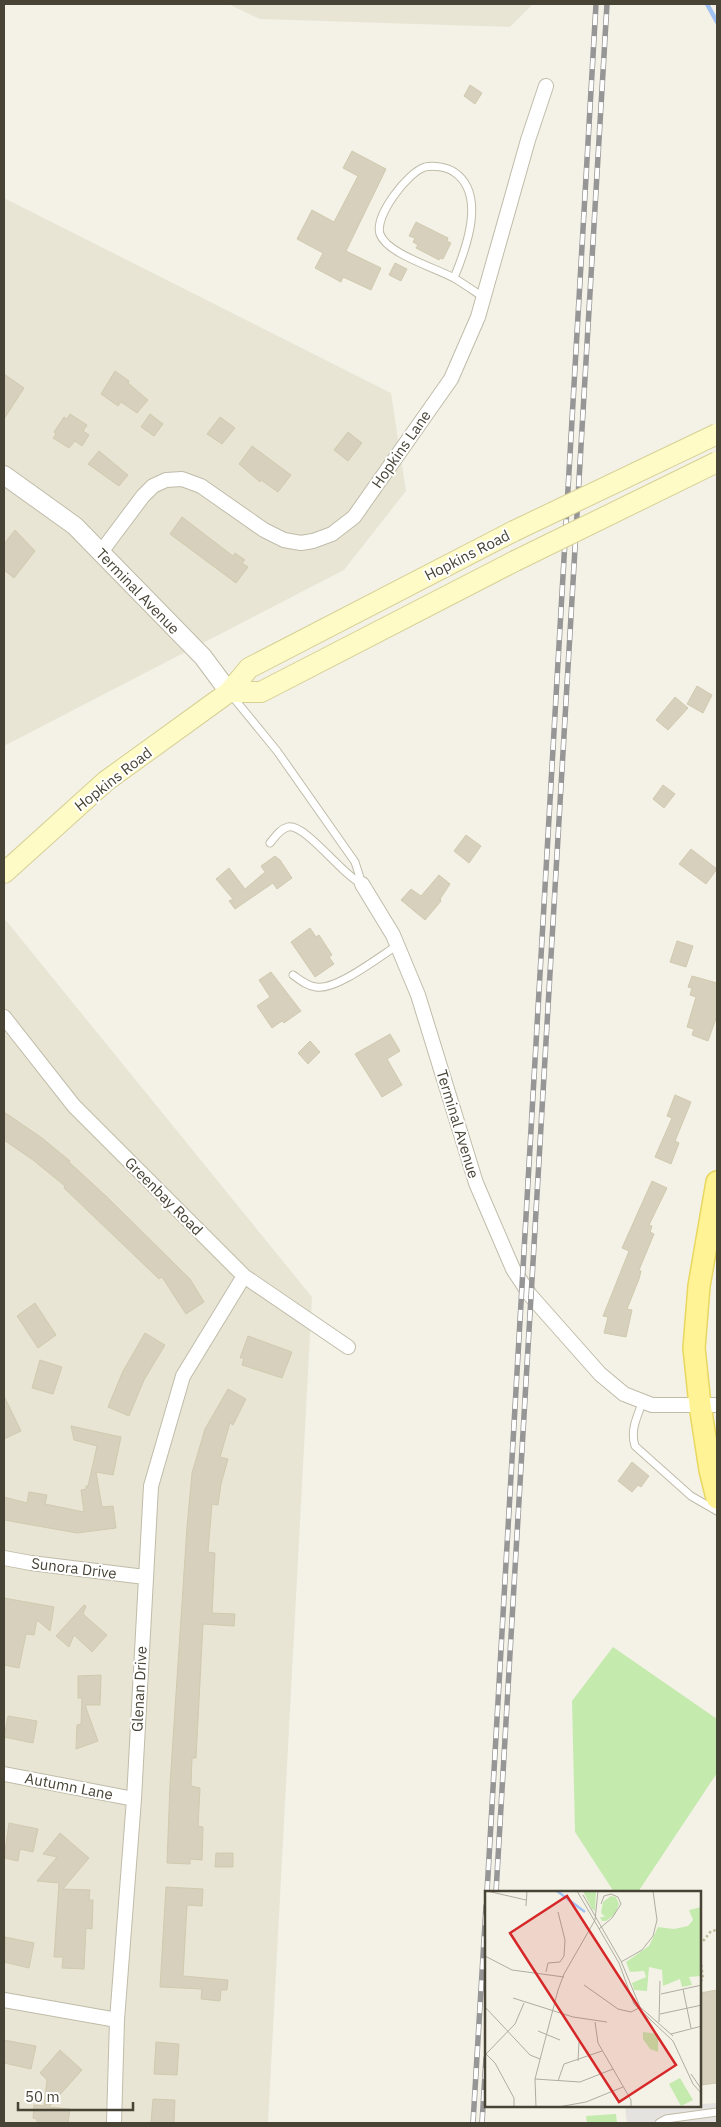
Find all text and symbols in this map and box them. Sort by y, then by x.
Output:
street label: Hopkins Lane [367,406,435,492]
street label: Hopkins Road [421,525,513,585]
street label: Terminal Avenue [92,544,184,638]
street label: Hopkins Road [70,743,156,815]
street label: Terminal Avenue [432,1067,484,1181]
street label: Greenbay Road [121,1153,207,1239]
street label: Sunora Drive [30,1553,118,1583]
street label: Glenan Drive [127,1645,151,1733]
street label: Autumn Lane [23,1768,115,1804]
inset map [485,1891,701,2107]
scale bar [18,2080,132,2112]
text: 50 m [25,2087,60,2106]

